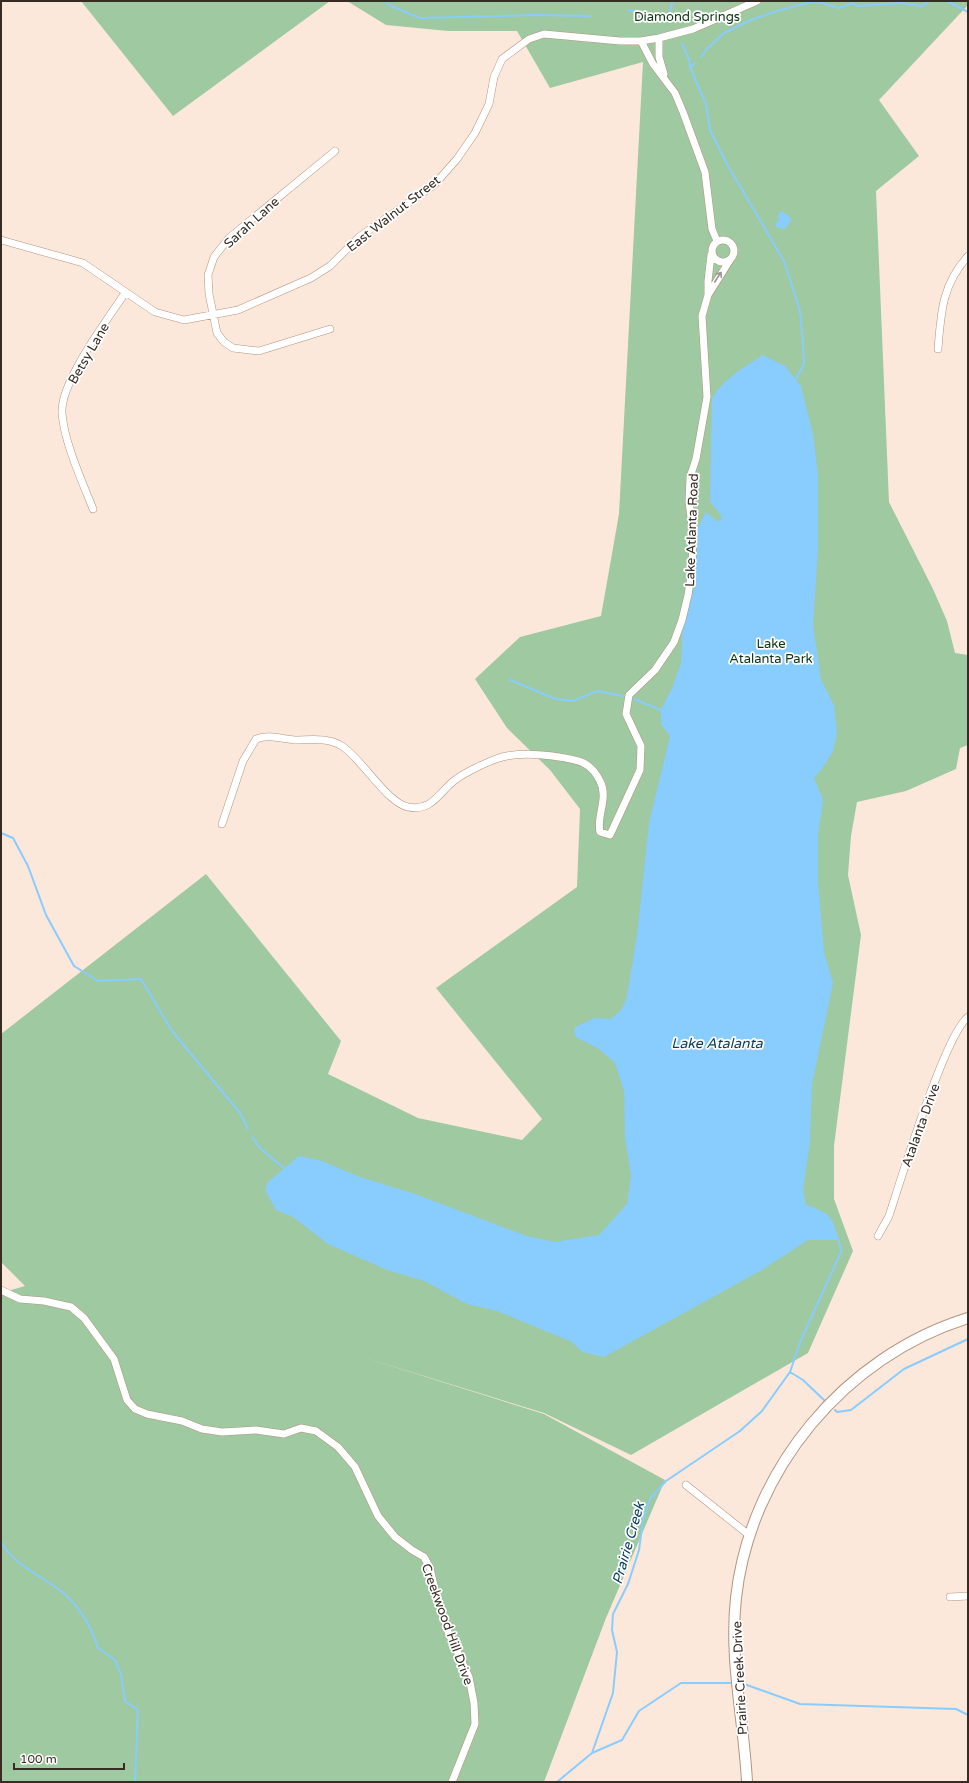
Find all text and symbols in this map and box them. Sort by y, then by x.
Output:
park label: Diamond Springs [634,9,740,25]
street label: East Walnut Street [344,172,444,255]
street label: Sarah Lane [221,194,283,252]
one-way arrow [714,272,722,283]
street label: Betsy Lane [65,320,113,387]
street label: Lake Atlanta Road [682,473,702,587]
park label: Lake Atalanta Park [729,636,813,667]
water label: Lake Atalanta [671,1035,764,1052]
street label: Atalanta Drive [898,1081,943,1169]
water label: Prairie Creek [609,1499,649,1586]
street label: Creekwood Hill Drive [418,1562,476,1687]
street label: Prairie Creek Drive [729,1621,751,1735]
scale bar [14,1745,124,1771]
text: 100 m [20,1752,57,1766]

